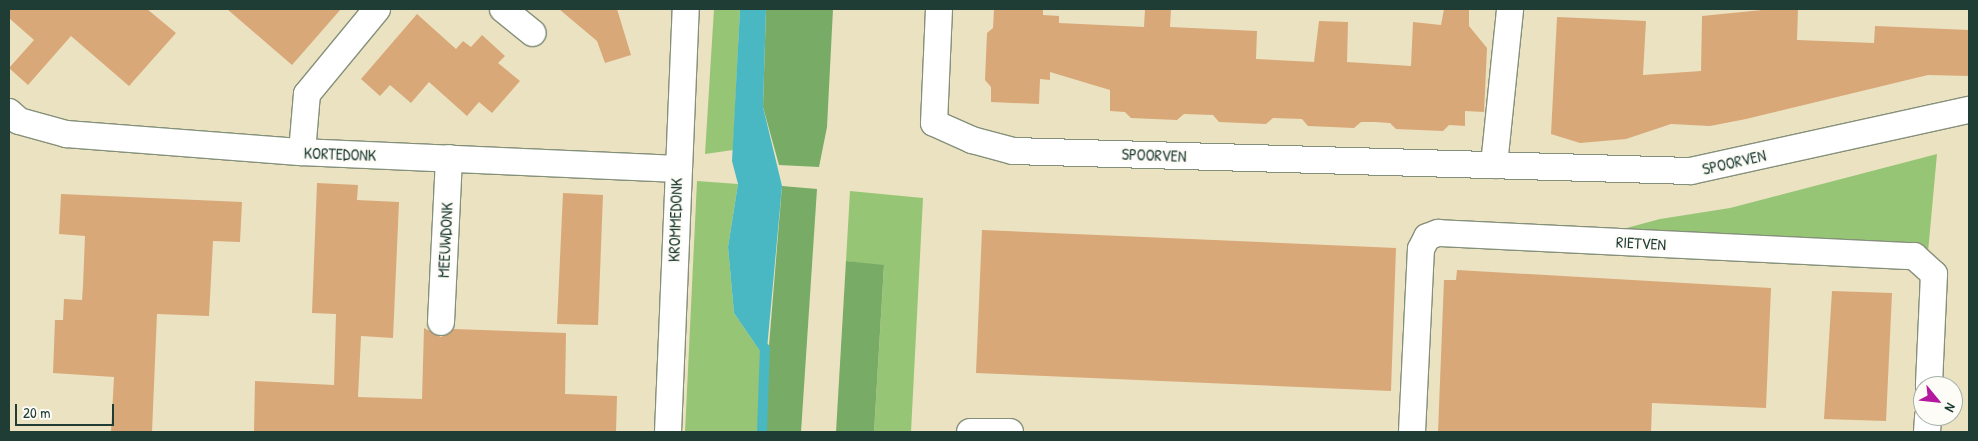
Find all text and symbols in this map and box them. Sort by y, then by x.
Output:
street label: KORTEDONK [303,143,377,165]
street label: SPOORVEN [1121,144,1187,166]
street label: SPOORVEN [1700,145,1768,179]
street label: KROMMEDONK [664,178,686,262]
street label: MEEUWDONK [433,202,457,278]
street label: RIETVEN [1615,232,1667,254]
north arrow [1913,376,1963,426]
scale bar [18,394,116,426]
text: N [1941,400,1961,416]
text: 20 m [23,402,50,423]

